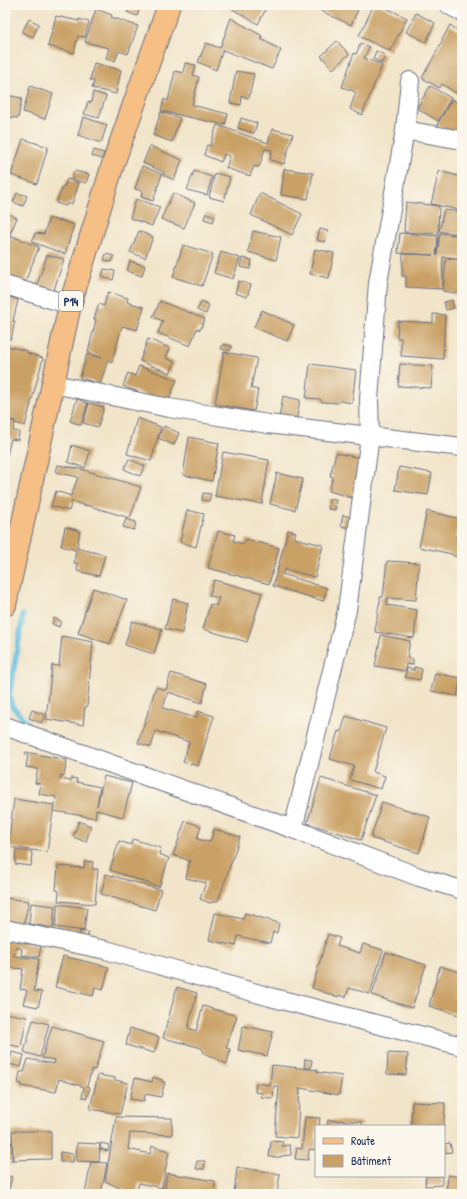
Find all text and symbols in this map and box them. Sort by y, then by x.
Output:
road number: P14 [59,291,83,311]
legend [315,1125,445,1177]
text: Route [351,1132,375,1149]
text: Bâtiment [351,1152,392,1169]

